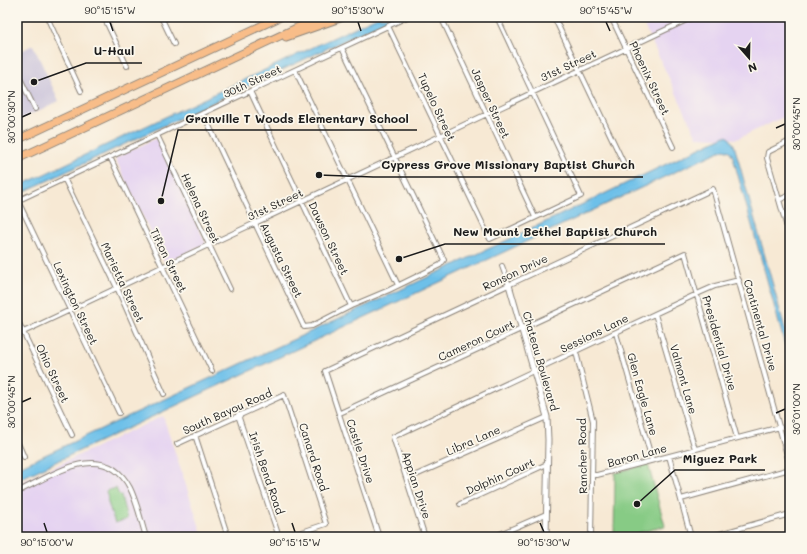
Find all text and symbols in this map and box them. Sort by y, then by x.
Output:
text: 90°15'15"W [84,3,136,17]
text: 90°15'30"W [332,3,385,17]
text: 90°15'45"W [580,3,632,17]
north arrow [729,38,769,78]
callout: U-Haul [86,39,142,63]
street label: Phoenix Street [626,39,674,117]
text: U-Haul [94,42,134,58]
street label: 31st Street [538,45,599,84]
text: N [746,59,759,76]
street label: 30th Street [220,61,284,101]
street label: Jasper Street [468,65,514,141]
street label: Tupelo Street [415,70,459,144]
text: 30°00'30"N [4,90,18,144]
text: 30°00'45"N [789,97,803,151]
callout: Granville T Woods Elementary School [178,106,417,130]
text: Granville T Woods Elementary School [185,110,409,126]
callout: Cypress Grove Missionary Baptist Church [373,153,643,177]
text: Cypress Grove Missionary Baptist Church [381,156,635,172]
street label: Helena Street [178,171,224,246]
street label: 31st Street [245,184,306,223]
street label: Dawson Street [305,199,353,277]
street label: Augusta Street [257,220,307,300]
callout: New Mount Bethel Baptist Church [445,220,665,244]
text: New Mount Bethel Baptist Church [453,223,657,239]
street label: Tifton Street [147,225,191,295]
street label: Marietta Street [98,240,148,324]
street label: Ronson Drive [480,250,550,294]
street label: Lexington Street [50,259,102,347]
street label: Continental Drive [741,277,781,373]
street label: Presidential Drive [699,294,741,392]
street label: Chateau Boulevard [520,309,562,413]
street label: Sessions Lane [557,310,631,356]
street label: Cameron Court [435,316,517,364]
street label: Ohio Street [33,341,73,405]
street label: Valmont Lane [667,342,701,416]
street label: Glen Eagle Lane [624,351,662,437]
text: 30°00'45"N [4,375,18,429]
text: 30°01'00"N [789,383,803,435]
street label: South Bayou Road [180,385,274,437]
street label: Castle Drive [344,417,379,485]
street label: Rancher Road [574,418,590,494]
street label: Canard Road [296,421,332,493]
street label: Libra Lane [444,421,503,459]
street label: Irish Bend Road [246,430,288,516]
street label: Baron Lane [606,440,669,470]
callout: Miguez Park [675,446,765,470]
street label: Appian Drive [399,449,435,521]
text: Miguez Park [683,450,757,466]
street label: Dolphin Court [463,454,537,498]
text: 90°15'00"W [20,535,74,549]
text: 90°15'15"W [269,535,321,549]
text: 90°15'30"W [518,535,571,549]

